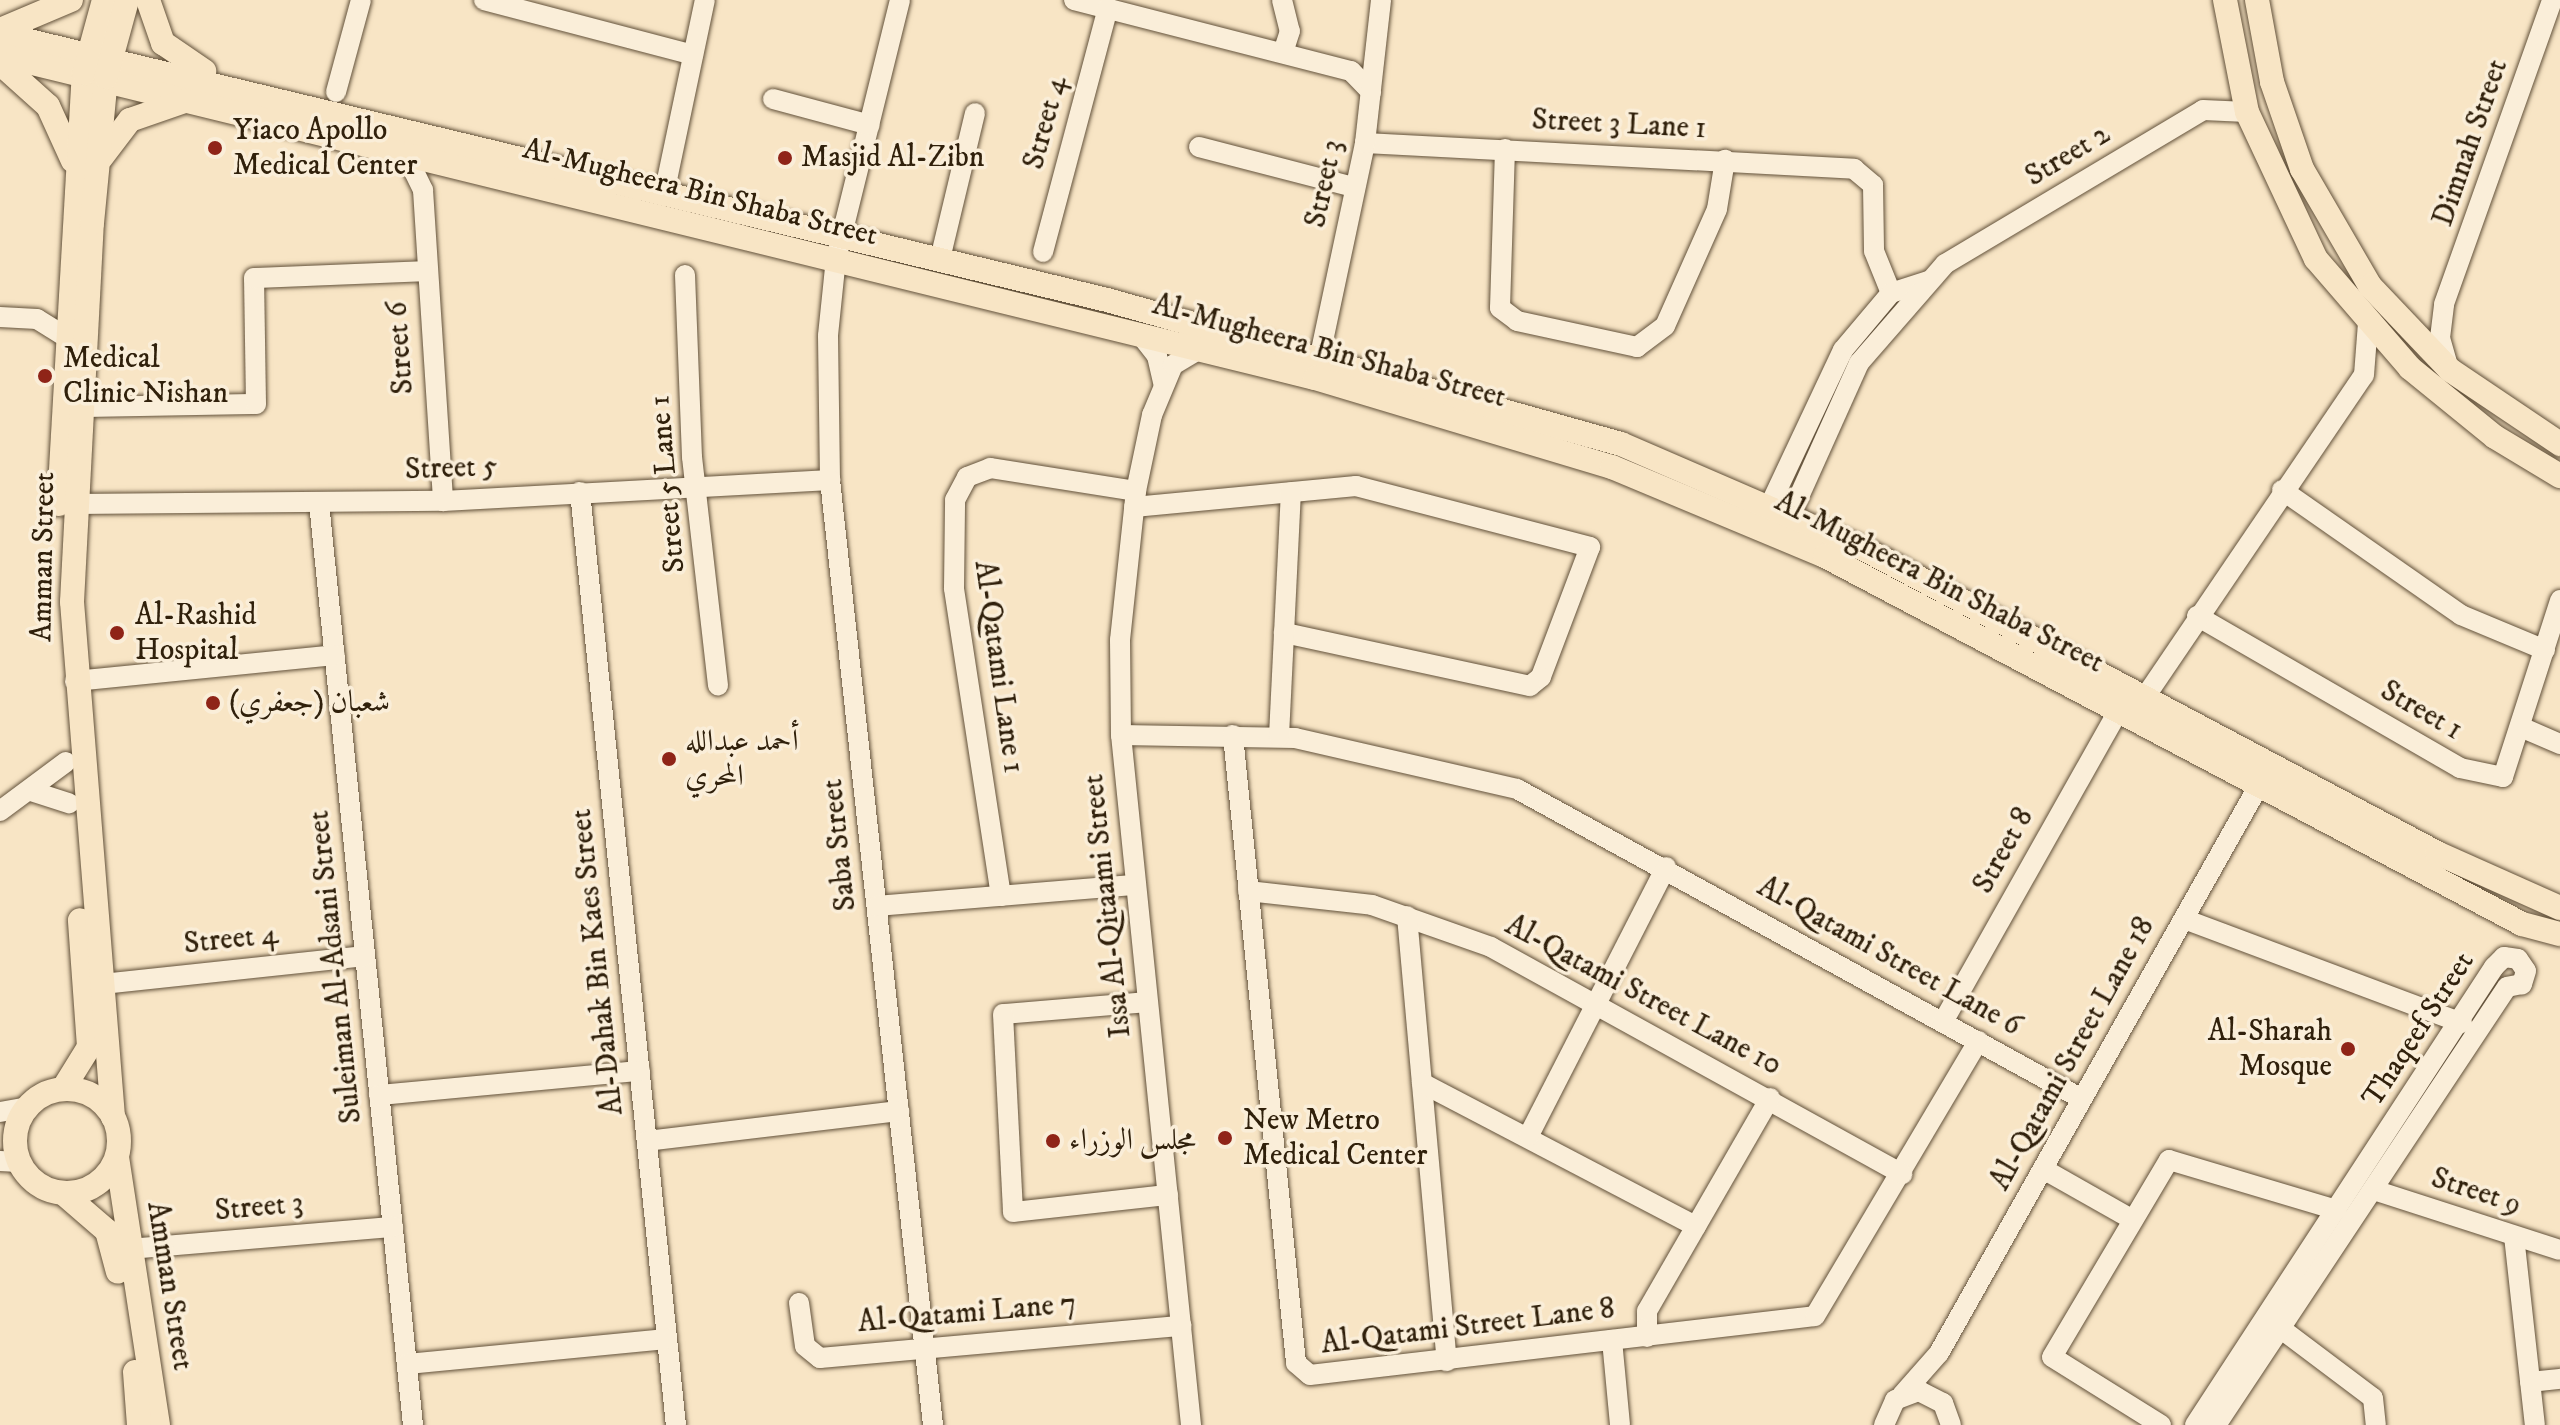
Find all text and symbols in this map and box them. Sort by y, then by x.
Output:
street label: Dimnah Street [2426,55,2516,231]
street label: Street 4 [1016,73,1076,173]
street label: Street 3 Lane 1 [1531,102,1707,148]
place label: Yiaco Apollo Medical Center [233,113,417,184]
street label: Street 2 [2019,117,2117,195]
street label: Al-Mugheera Bin Shaba Street [519,131,881,255]
marker: Yiaco Apollo Medical Center [204,137,226,159]
street label: Street 3 [1298,137,1352,231]
place label: Masjid Al-Zibn [801,140,984,176]
marker: Masjid Al-Zibn [776,149,794,167]
street label: Al-Mugheera Bin Shaba Street [1148,287,1510,417]
street label: Street 6 [380,300,422,396]
place label: Medical Clinic Nishan [63,341,228,412]
marker: Medical Clinic Nishan [34,365,56,387]
street label: Street 5 Lane 1 [642,394,694,574]
street label: Street 5 [404,449,498,489]
street label: Amman Street [25,472,63,642]
street label: Al-Mugheera Bin Shaba Street [1769,484,2109,682]
street label: Al-Qatami Lane 1 [965,558,1031,776]
place label: Al-Rashid Hospital [135,598,256,668]
marker: Al-Rashid Hospital [106,622,128,644]
street label: Street 1 [2374,673,2468,749]
place label: شعبان (جعفري) [229,685,390,721]
marker: شعبان (جعفري) [204,694,222,712]
place label: أحمد عبدالله المحري [685,724,799,794]
marker: أحمد عبدالله المحري [660,750,678,768]
street label: Issa Al-Qitaami Street [1076,773,1140,1039]
street label: Saba Street [815,777,865,913]
street label: Street 8 [1966,802,2042,900]
street label: Al-Dahak Bin Kaes Street [564,807,632,1117]
street label: Suleiman Al-Adsani Street [302,809,370,1125]
street label: Al-Qatami Street Lane 6 [1751,869,2027,1045]
street label: Al-Qatami Street Lane 10 [1499,908,1787,1084]
street label: Al-Qatami Street Lane 18 [1983,911,2163,1197]
street label: Street 4 [182,917,280,963]
street label: Thaqeef Street [2355,946,2483,1114]
place label: Al-Sharah Mosque [2208,1014,2332,1084]
marker: Al-Sharah Mosque [2339,1040,2357,1058]
place label: New Metro Medical Center [1243,1103,1427,1174]
place label: مجلس الوزراء [1069,1123,1196,1159]
marker: New Metro Medical Center [1214,1127,1236,1149]
marker: مجلس الوزراء [1044,1132,1062,1150]
street label: Street 9 [2427,1161,2525,1223]
street label: Street 3 [213,1186,305,1230]
street label: Amman Street [138,1199,200,1373]
street label: Al-Qatami Lane 7 [856,1287,1078,1341]
street label: Al-Qatami Street Lane 8 [1319,1291,1617,1363]

